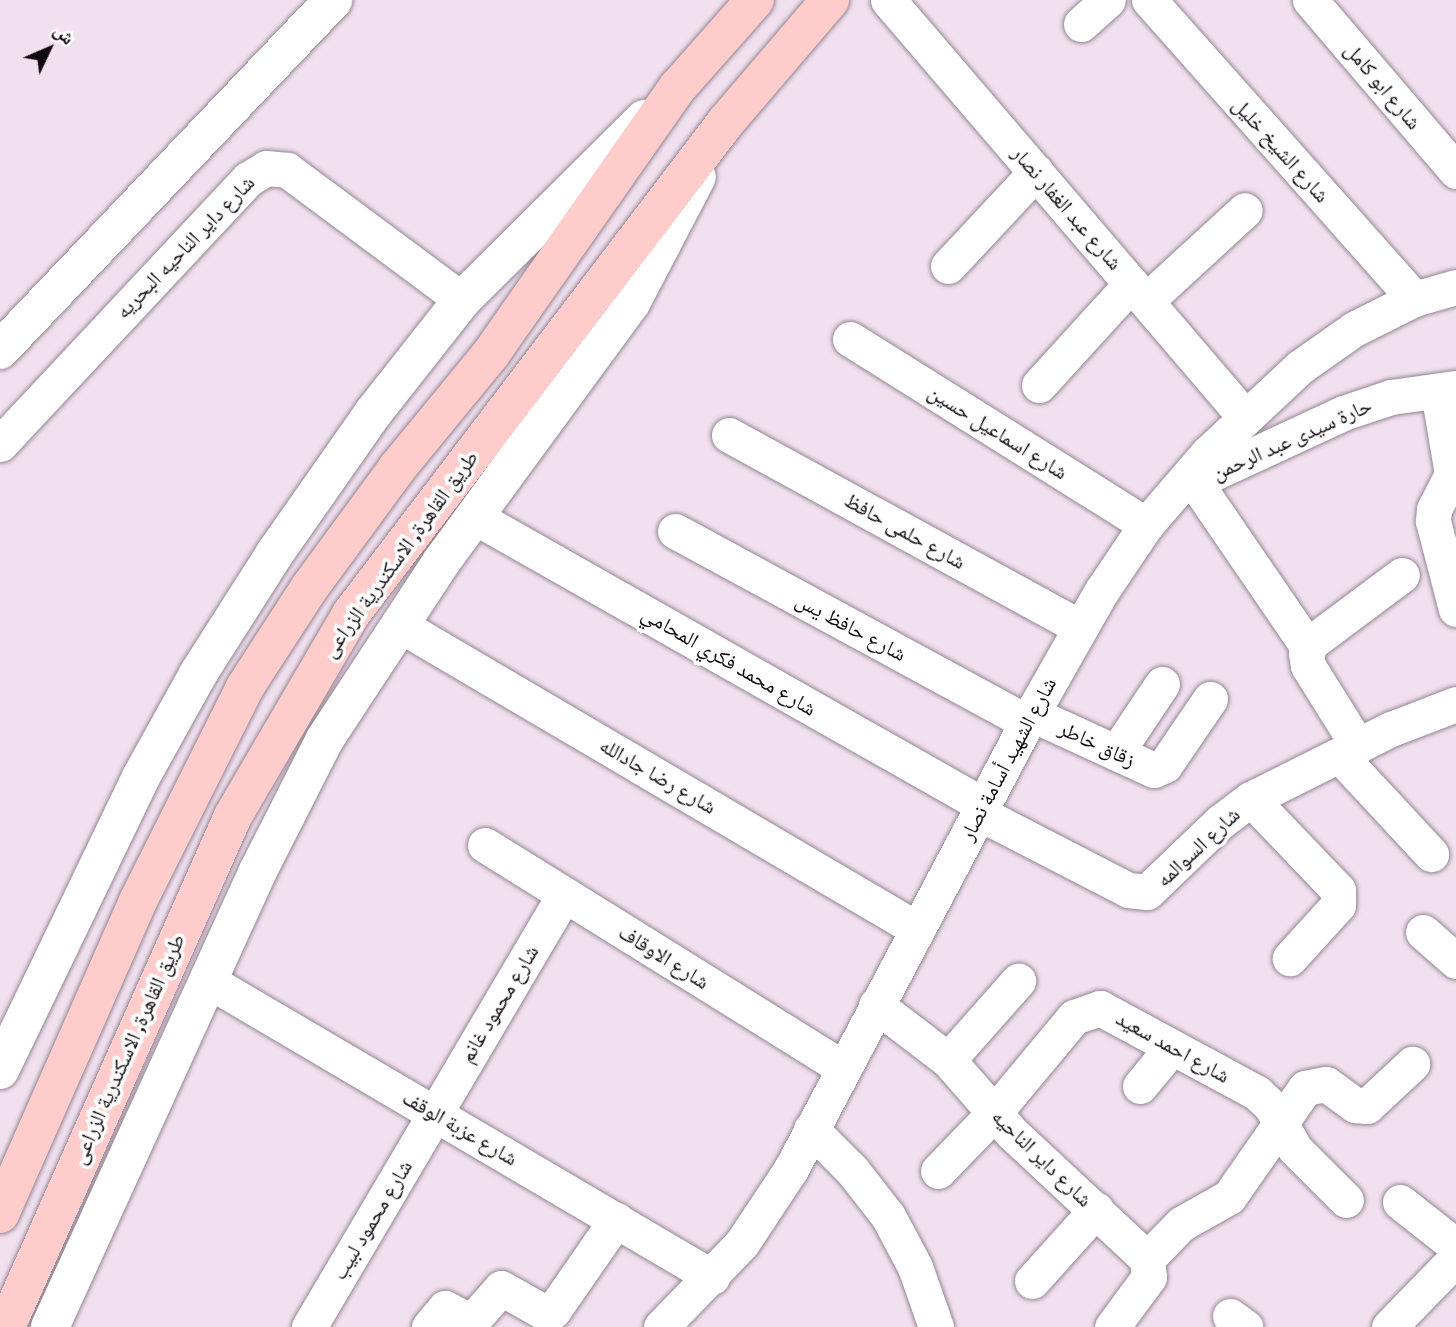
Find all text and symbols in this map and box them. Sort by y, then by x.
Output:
north arrow [14,14,84,84]
text: ش [48,19,80,50]
street label: شارع ابو كامل [1339,37,1427,135]
street label: شارع الشيخ خليل [1227,92,1335,208]
street label: شارع عبد الغفار نصار [1006,141,1128,275]
street label: شارع داير الناحيه البحريه [110,170,260,324]
street label: شارع اسماعيل حسين [924,379,1072,485]
street label: حارة سيدى عبد الرحمن [1208,392,1376,486]
street label: طريق القاهرة, الاسكندرية الزراعى [316,446,484,662]
street label: شارع حلمى حافظ [840,487,970,575]
street label: شارع حافظ يس [791,587,911,667]
street label: شارع محمد فكري المحامي [637,601,821,721]
street label: شارع الشهيد أسامة نصار [954,673,1062,845]
street label: زقاق خاطر [1055,715,1139,773]
street label: شارع رضا جادالله [595,732,721,820]
street label: شارع السوالمه [1151,802,1245,892]
street label: شارع الاوقاف [614,919,714,995]
street label: طريق القاهرة, الاسكندرية الزراعى [66,930,190,1168]
street label: شارع محمود غانم [454,941,544,1067]
street label: شارع احمد سعيد [1112,1005,1234,1089]
street label: شارع عزبة الوقف [398,1085,522,1171]
street label: شارع داير الناحيه [987,1104,1097,1212]
street label: شارع محمود لبيب [326,1156,418,1284]

